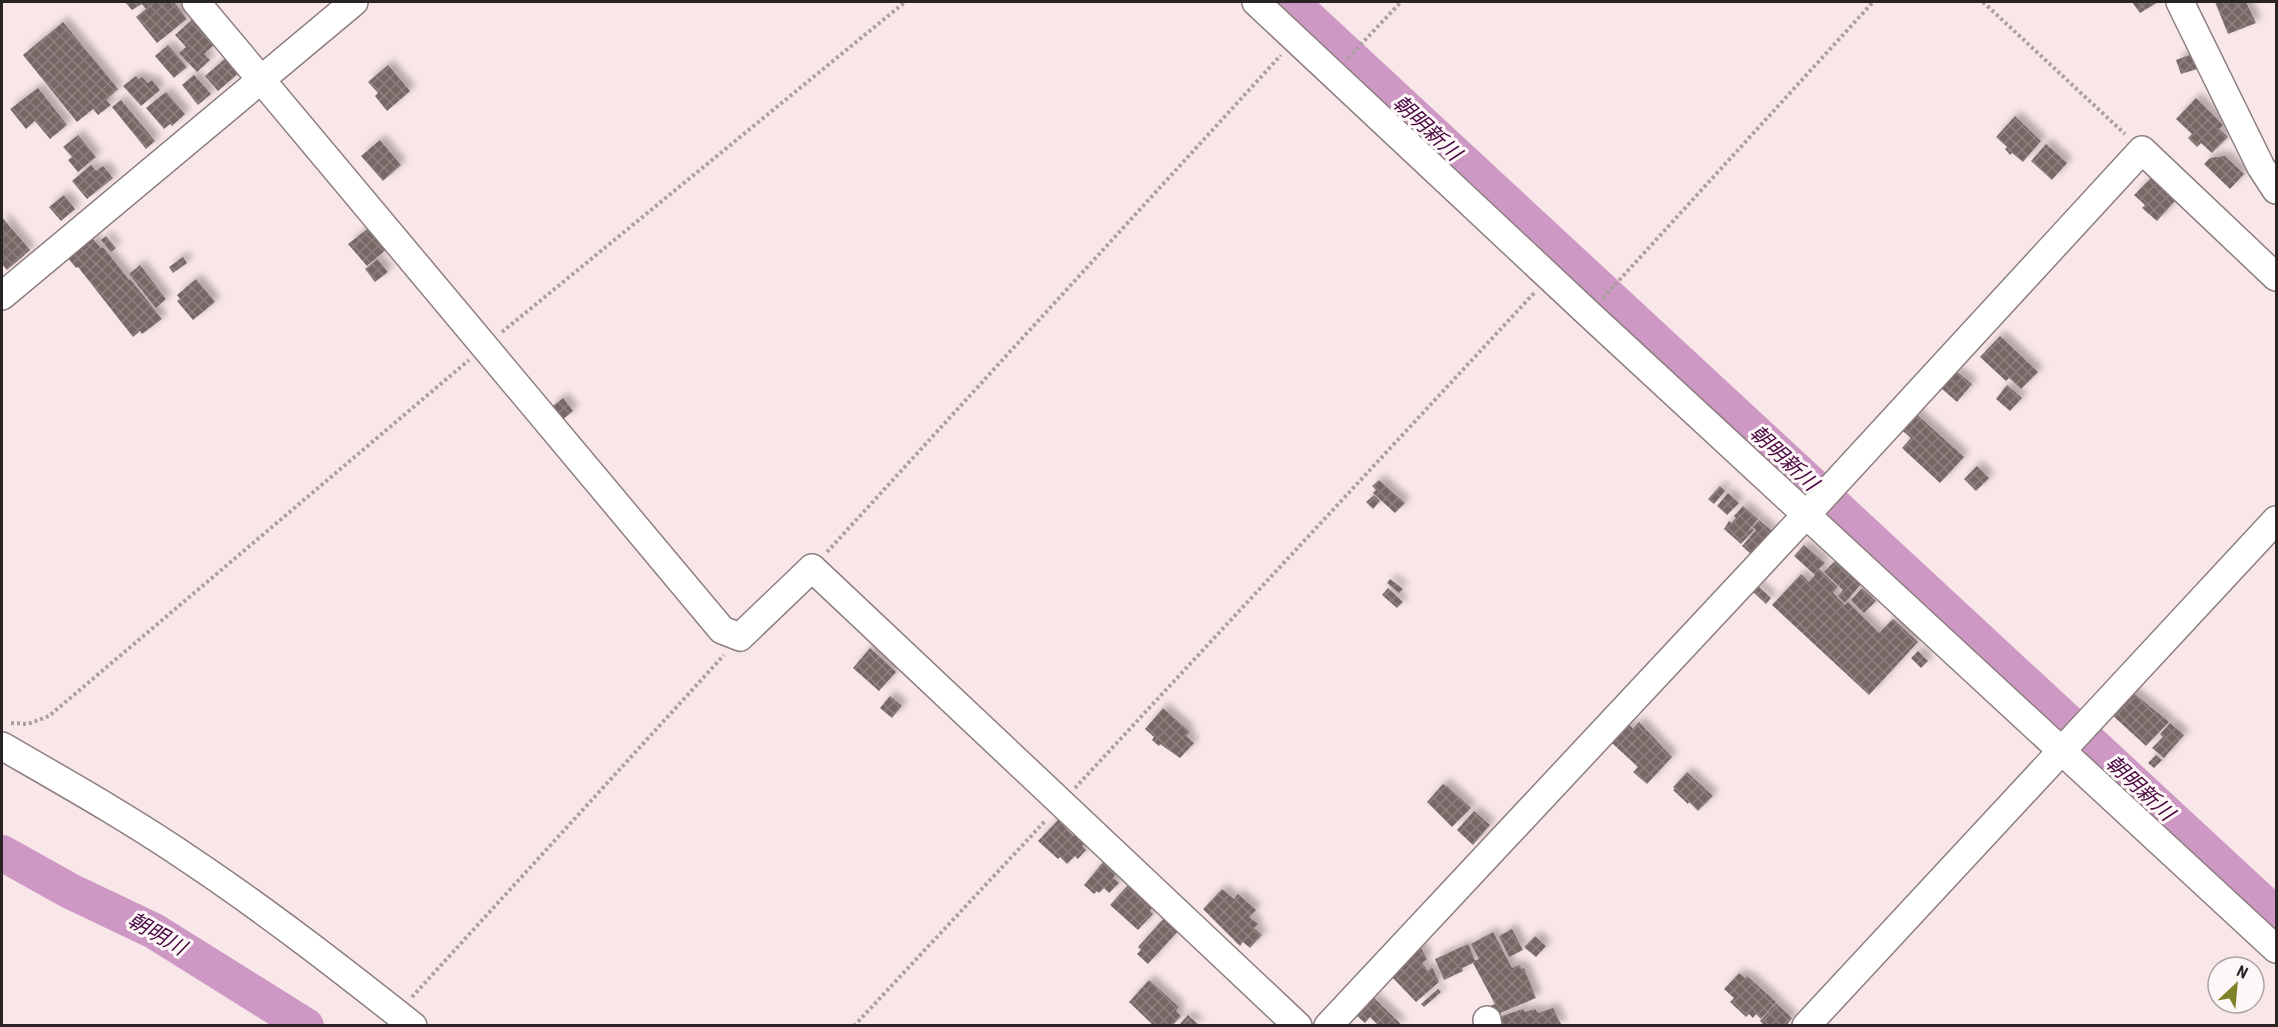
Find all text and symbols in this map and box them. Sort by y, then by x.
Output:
water label: 朝明新川 [1388,91,1467,167]
water label: 朝明新川 [1745,421,1824,497]
water label: 朝明新川 [2101,751,2180,827]
water label: 朝明川 [124,908,192,961]
north arrow [2206,955,2266,1015]
text: N [2234,961,2251,983]

